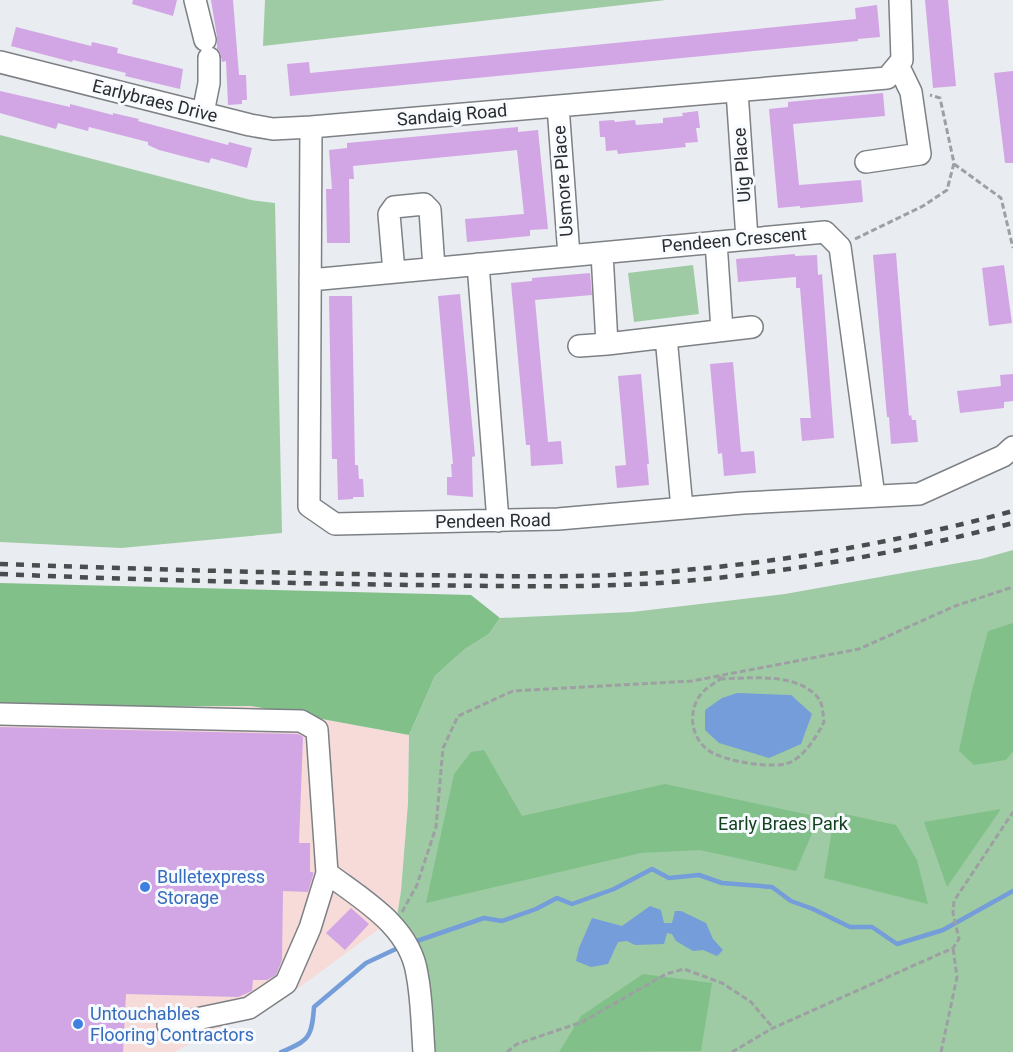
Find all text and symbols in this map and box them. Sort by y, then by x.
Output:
street label: Earlybraes Drive [90,75,220,126]
street label: Sandaig Road [396,99,508,130]
street label: Usmore Place [548,125,577,237]
street label: Uig Place [728,127,755,203]
street label: Pendeen Crescent [660,223,808,256]
street label: Pendeen Road [435,509,551,532]
park label: Early Braes Park [718,813,849,834]
place label: Bulletexpress Storage [157,866,265,908]
marker: Bulletexpress Storage [138,880,152,894]
place label: Untouchables Flooring Contractors [90,1003,254,1045]
marker: Untouchables Flooring Contractors [71,1017,85,1031]

